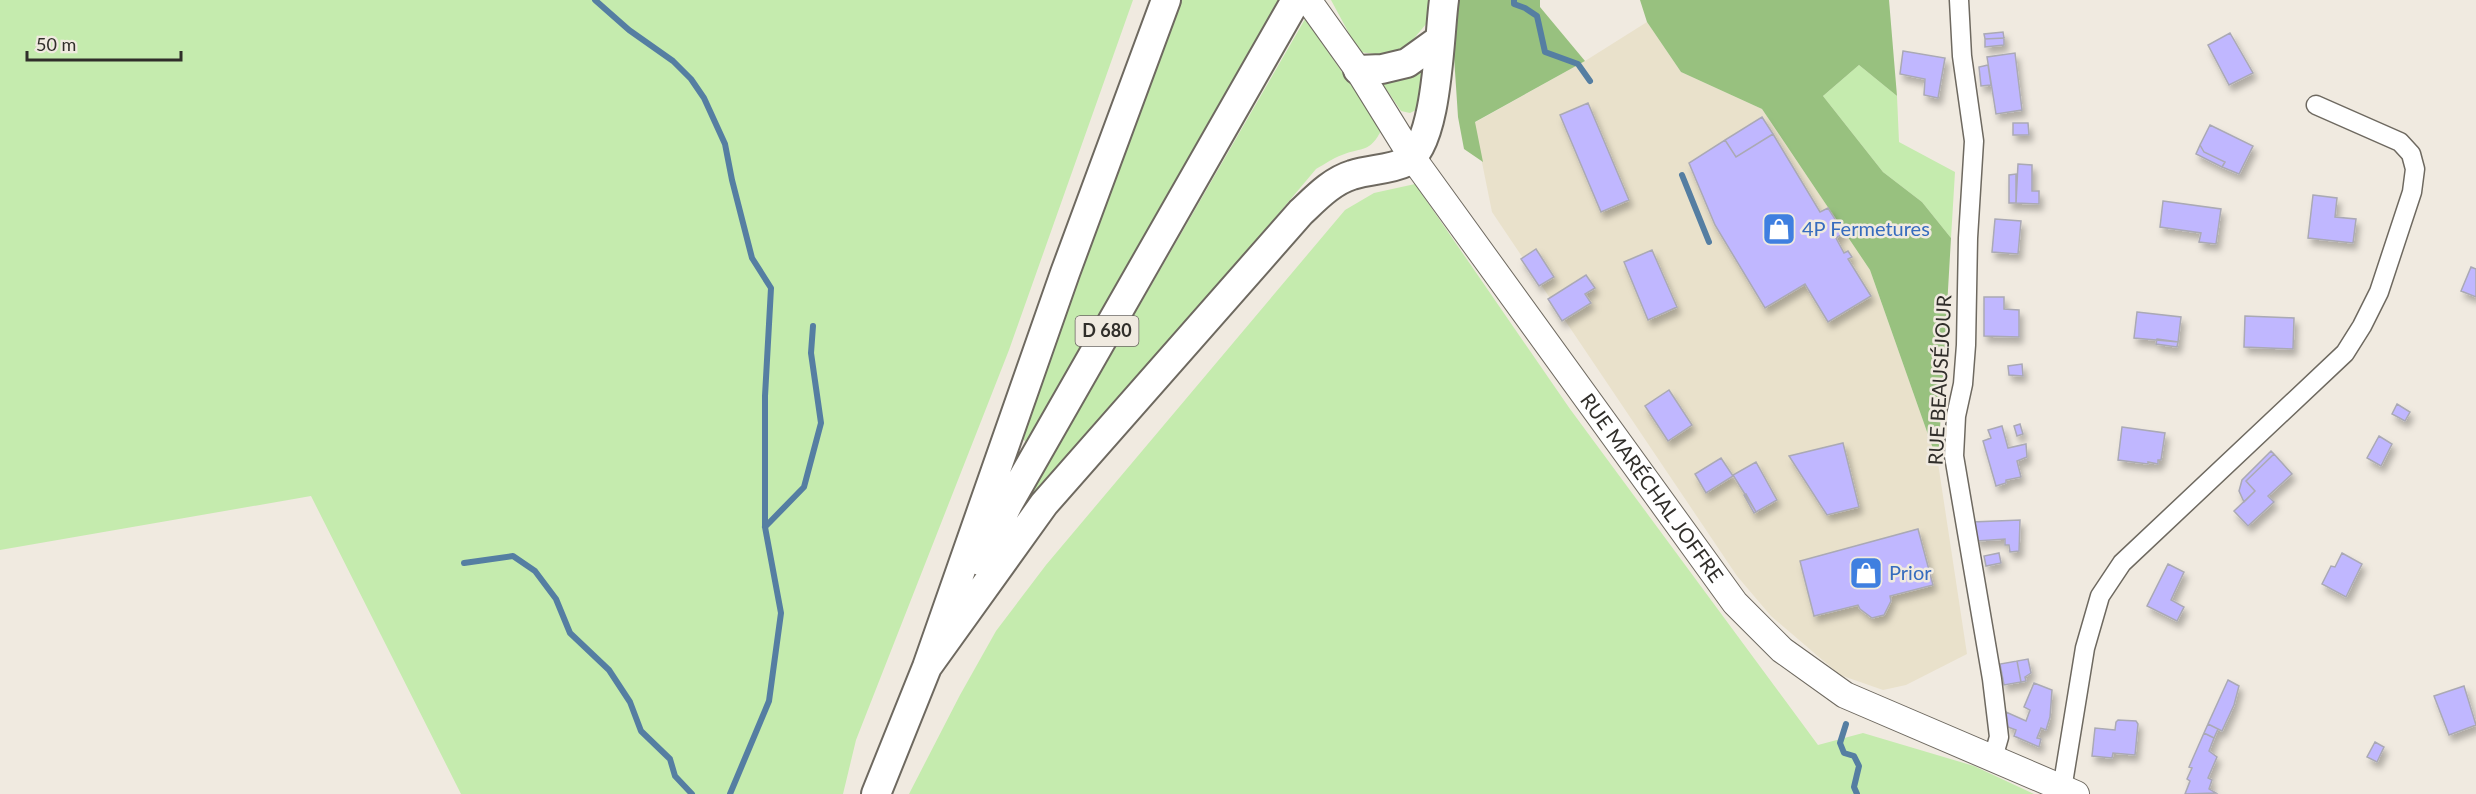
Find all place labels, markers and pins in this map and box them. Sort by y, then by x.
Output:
shop icon: 4P Fermetures [1761,211,1797,247]
place label: 4P Fermetures [1802,216,1930,240]
shop icon: Prior [1848,555,1884,591]
place label: Prior [1889,560,1932,584]

